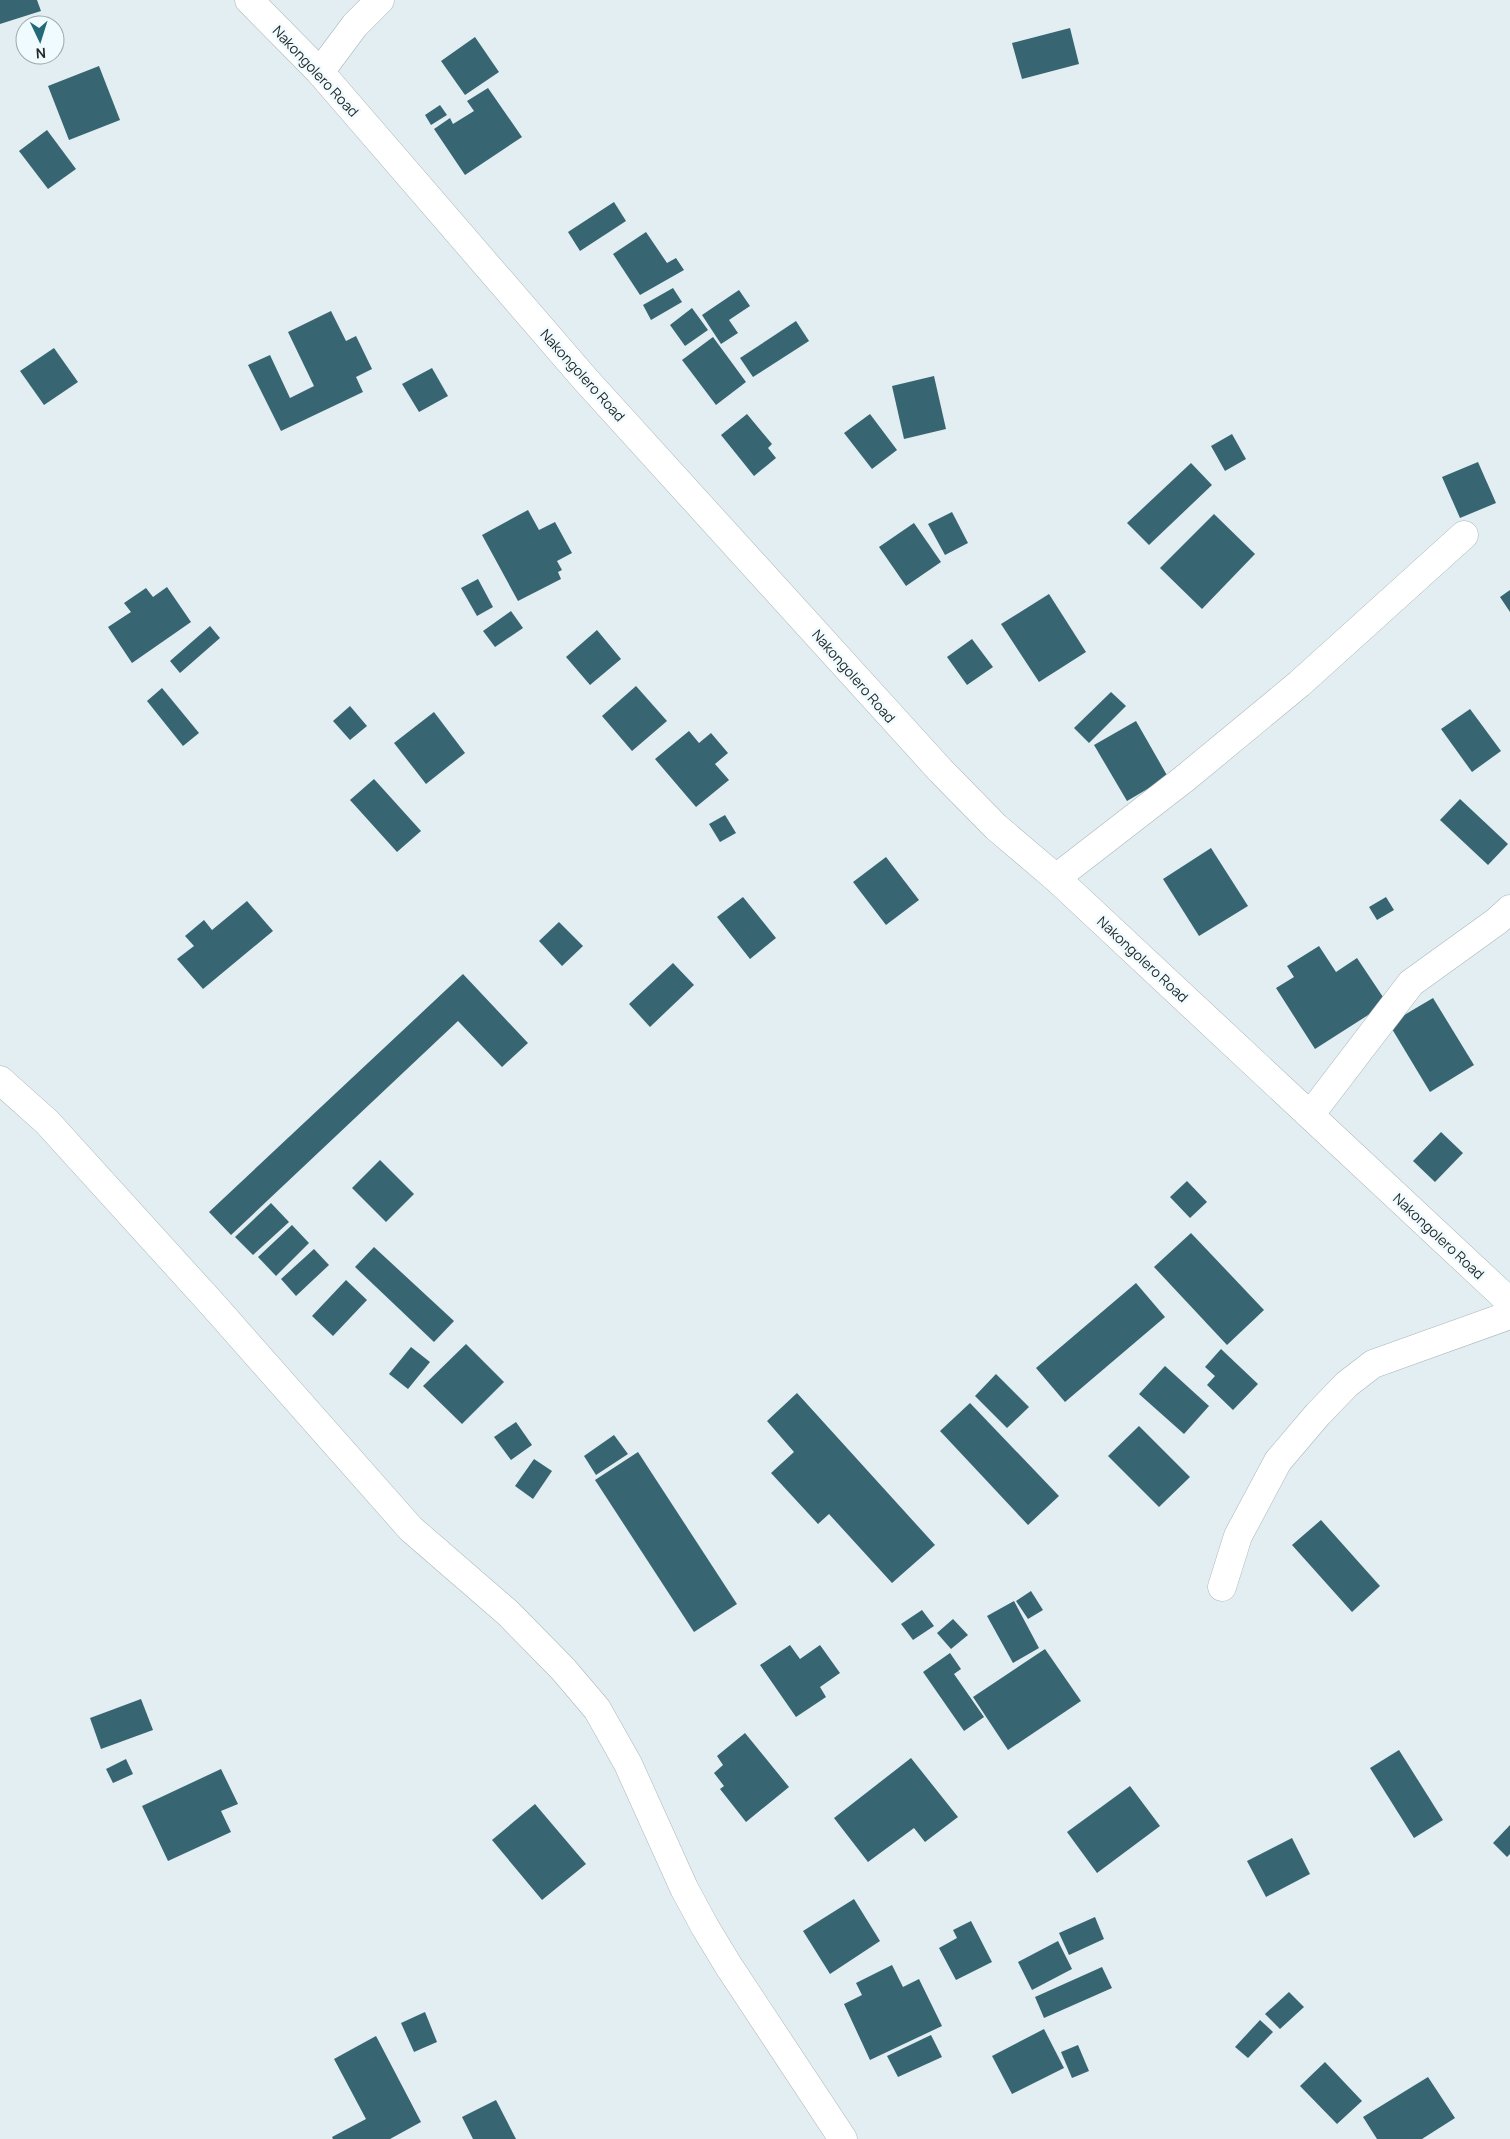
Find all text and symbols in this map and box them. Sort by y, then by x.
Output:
north arrow [15,15,65,65]
street label: Nakongolero Road [269,21,363,121]
text: N [35,44,47,63]
street label: Nakongolero Road [536,325,630,425]
street label: Nakongolero Road [808,625,900,727]
street label: Nakongolero Road [1093,912,1193,1006]
street label: Nakongolero Road [1389,1189,1489,1283]

